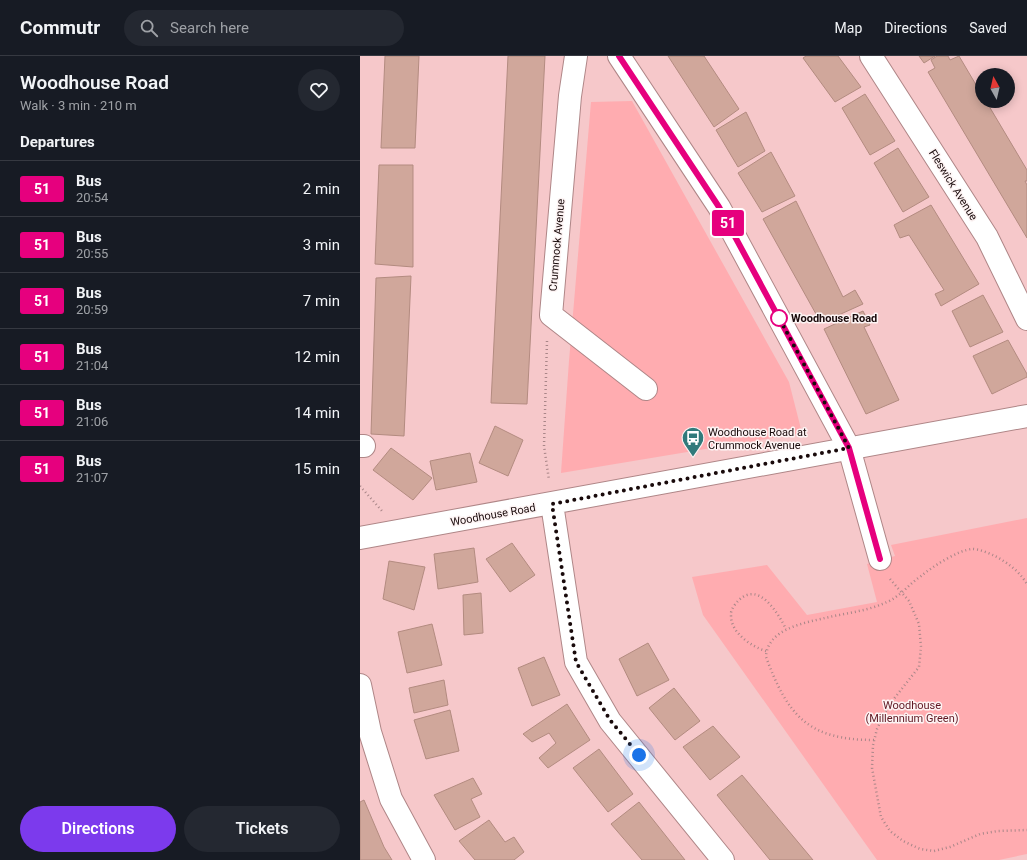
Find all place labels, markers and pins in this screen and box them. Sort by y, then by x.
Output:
marker: Woodhouse Road [770,309,788,327]
place label: Woodhouse Road [791,312,877,325]
bus stop icon: Woodhouse Road at Crummock Avenue [680,425,706,458]
place label: Woodhouse Road at Crummock Avenue [708,426,807,452]

